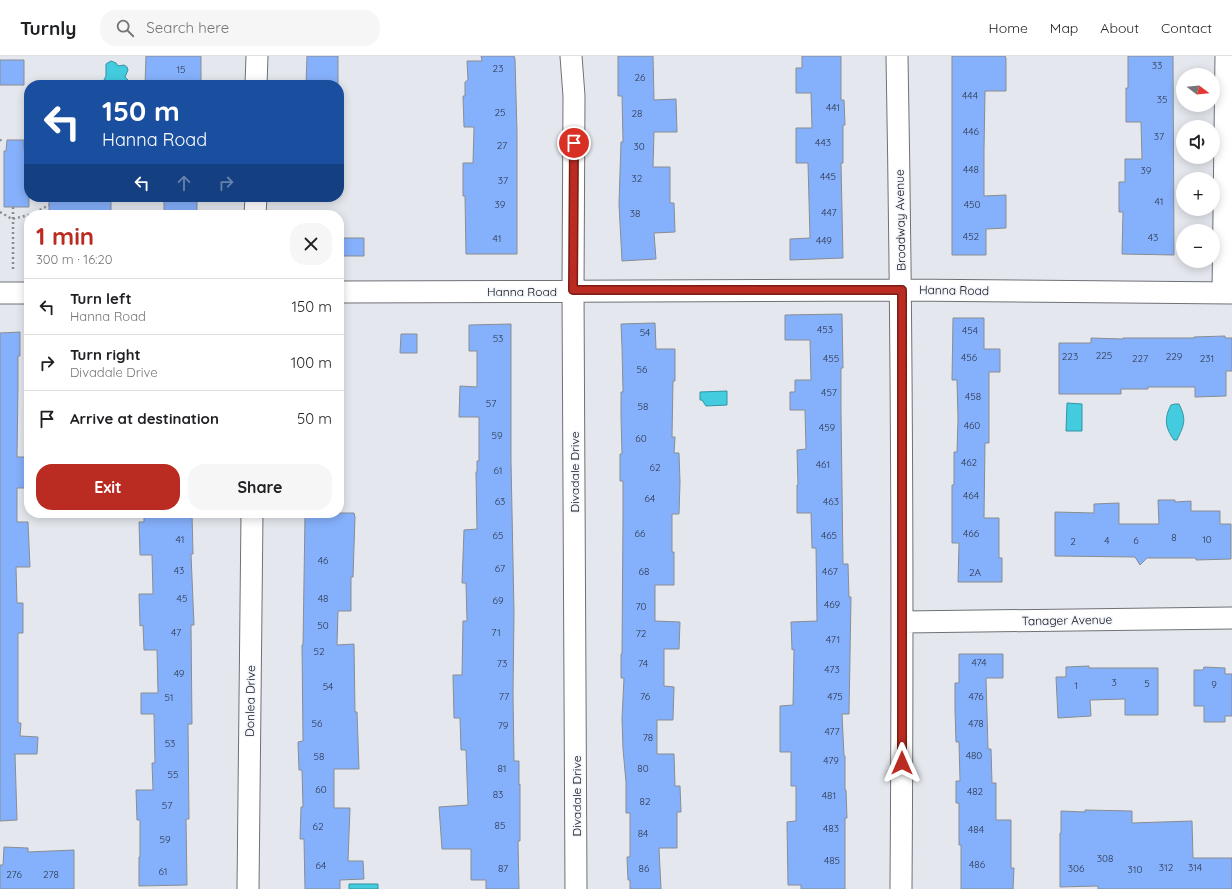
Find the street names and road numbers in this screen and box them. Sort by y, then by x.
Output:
street label: Broadway Avenue [892,169,908,271]
street label: Hanna Road [919,282,989,298]
street label: Hanna Road [487,284,557,299]
street label: Divadale Drive [567,431,582,512]
street label: Tanager Avenue [1022,612,1113,628]
street label: Donlea Drive [242,665,258,737]
street label: Divadale Drive [569,755,584,836]

